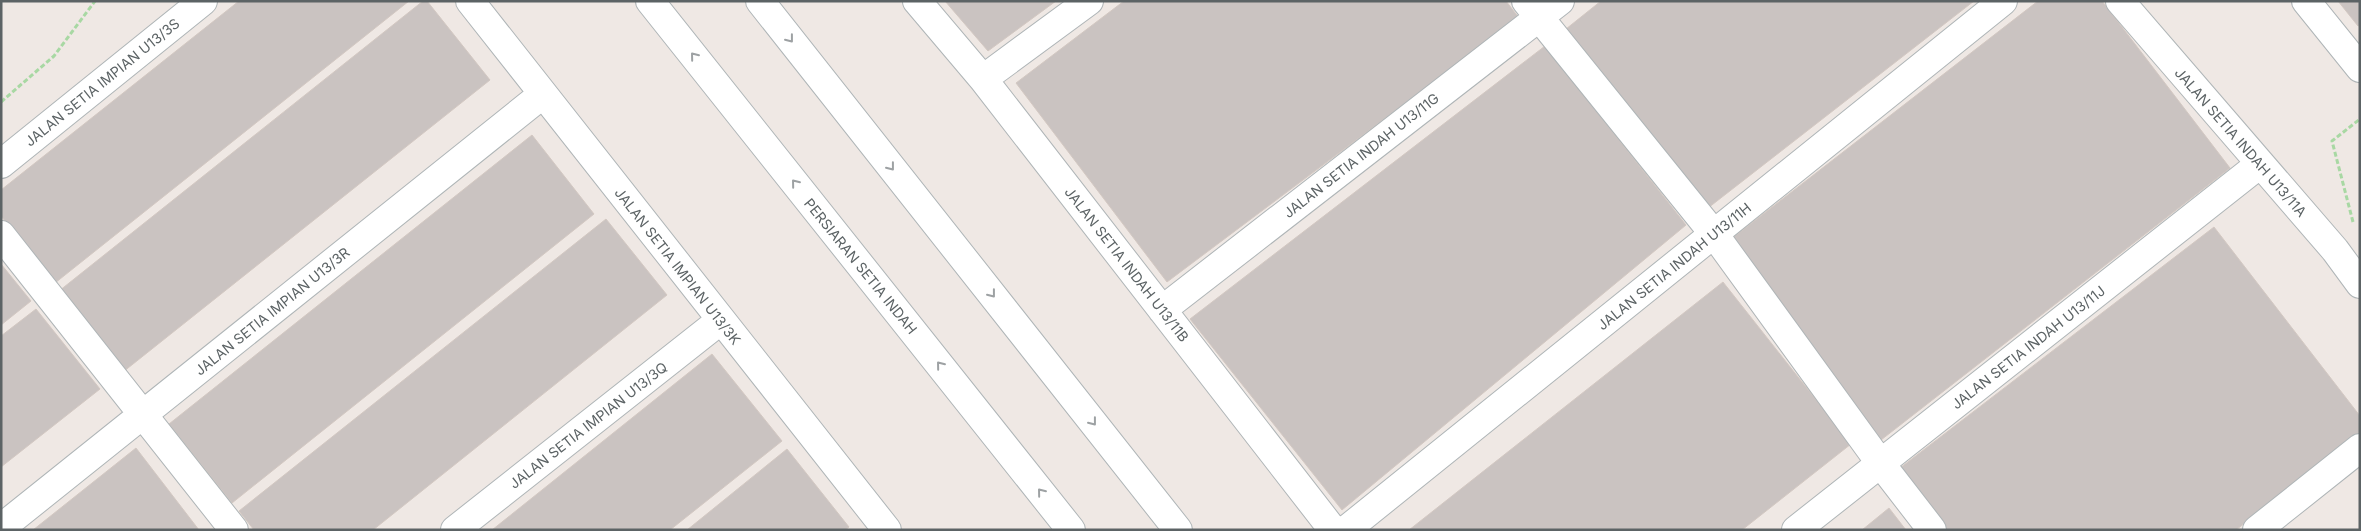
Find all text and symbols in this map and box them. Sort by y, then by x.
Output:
street label: JALAN SETIA IMPIAN U13/3S [21,14,183,150]
one-way arrow [785,34,794,43]
one-way arrow [690,52,699,61]
street label: JALAN SETIA INDAH U13/11A [2172,64,2311,220]
street label: JALAN SETIA INDAH U13/11G [1280,89,1442,221]
one-way arrow [886,161,894,170]
one-way arrow [792,179,801,189]
street label: JALAN SETIA INDAH U13/11B [1061,183,1193,345]
street label: JALAN SETIA IMPIAN U13/3K [611,184,745,348]
street label: PERSIARAN SETIA INDAH [801,195,921,337]
street label: JALAN SETIA INDAH U13/11H [1594,199,1754,333]
street label: JALAN SETIA IMPIAN U13/3R [191,243,353,379]
street label: JALAN SETIA INDAH U13/11J [1948,282,2108,412]
one-way arrow [986,289,995,298]
street label: JALAN SETIA IMPIAN U13/3Q [506,358,670,492]
one-way arrow [936,361,945,370]
one-way arrow [1087,416,1095,425]
one-way arrow [1038,488,1047,497]

